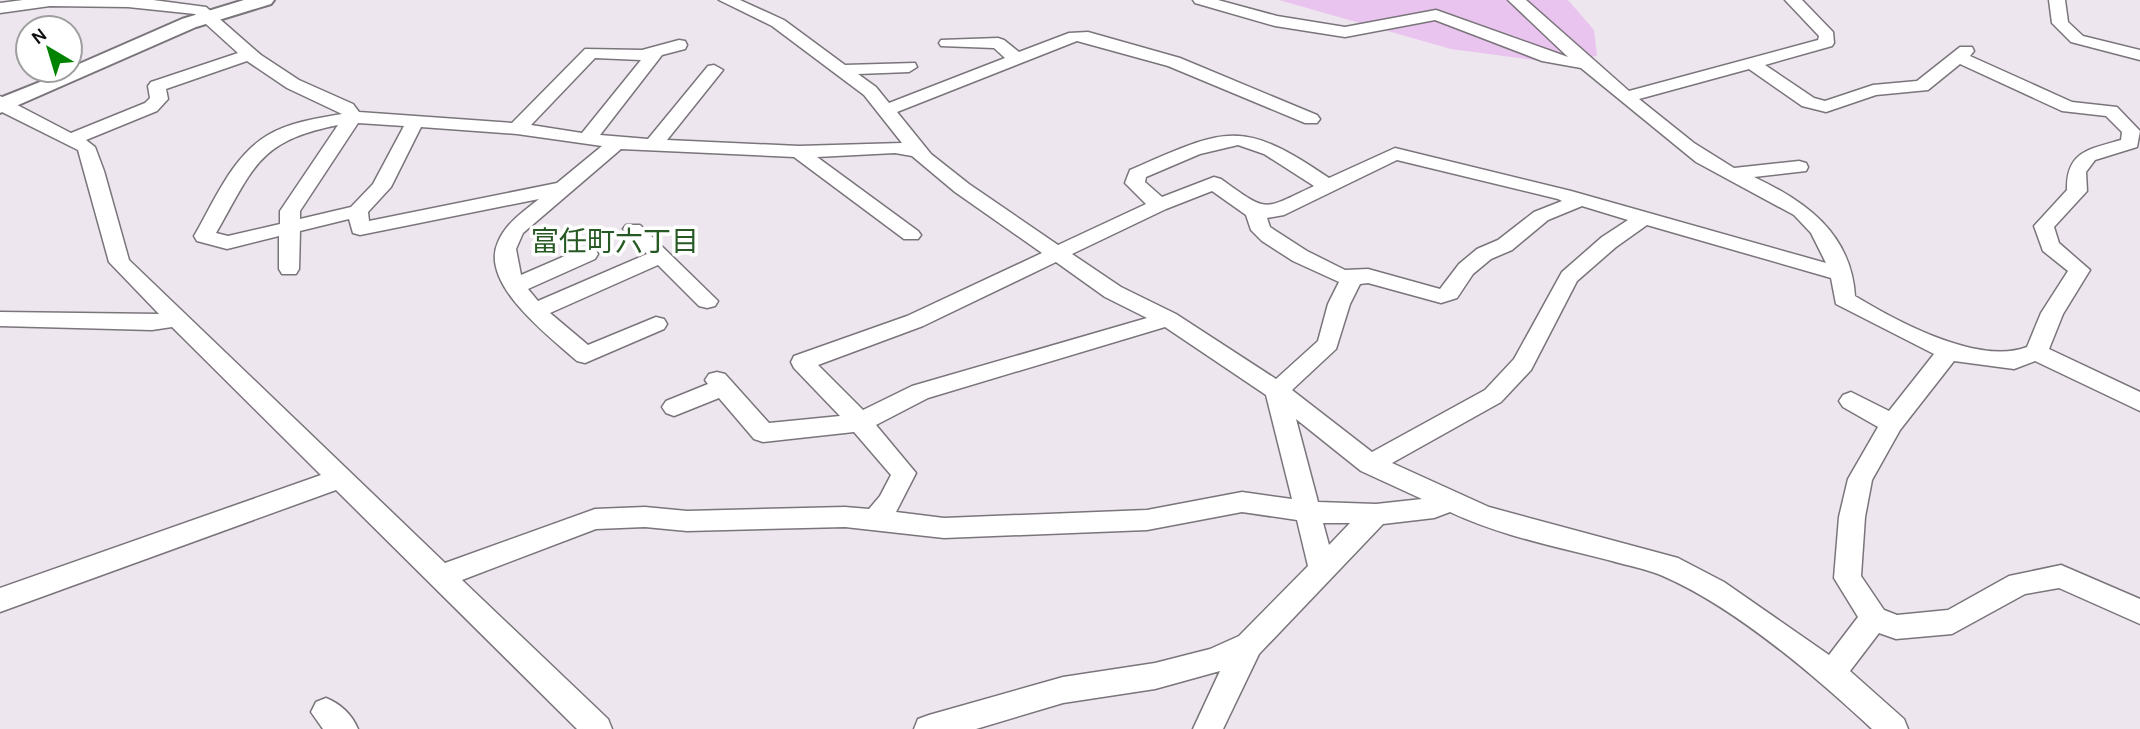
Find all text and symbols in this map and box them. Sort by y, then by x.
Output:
north arrow [14,14,84,84]
text: N [27,24,51,49]
district label: 富任町六丁目 [531,225,699,258]

